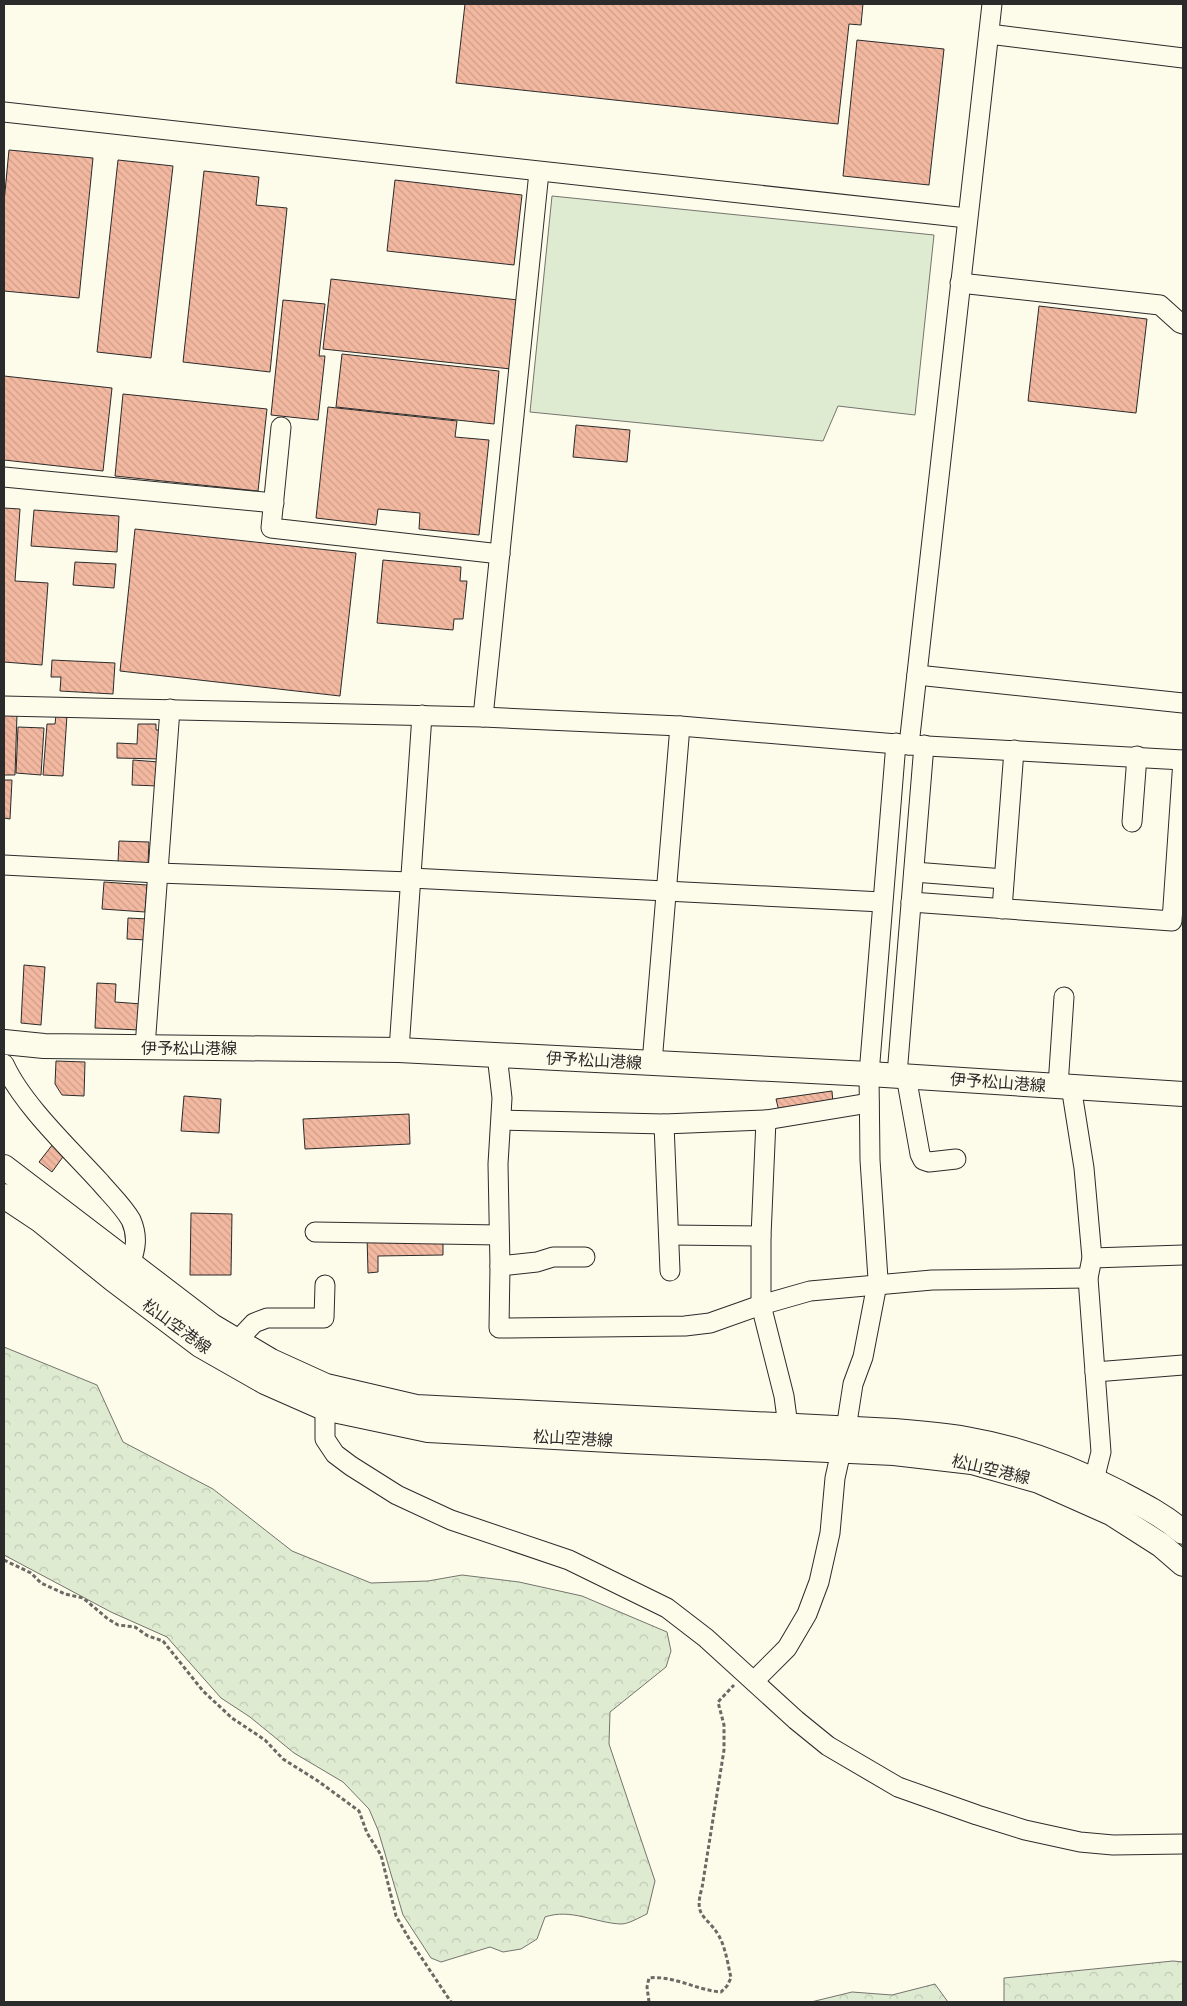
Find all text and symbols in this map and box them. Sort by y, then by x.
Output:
street label: 伊予松山港線 [141,1037,237,1059]
street label: 伊予松山港線 [545,1047,643,1073]
street label: 伊予松山港線 [949,1068,1047,1096]
street label: 松山空港線 [138,1294,216,1358]
street label: 松山空港線 [532,1425,614,1451]
street label: 松山空港線 [950,1449,1032,1489]

